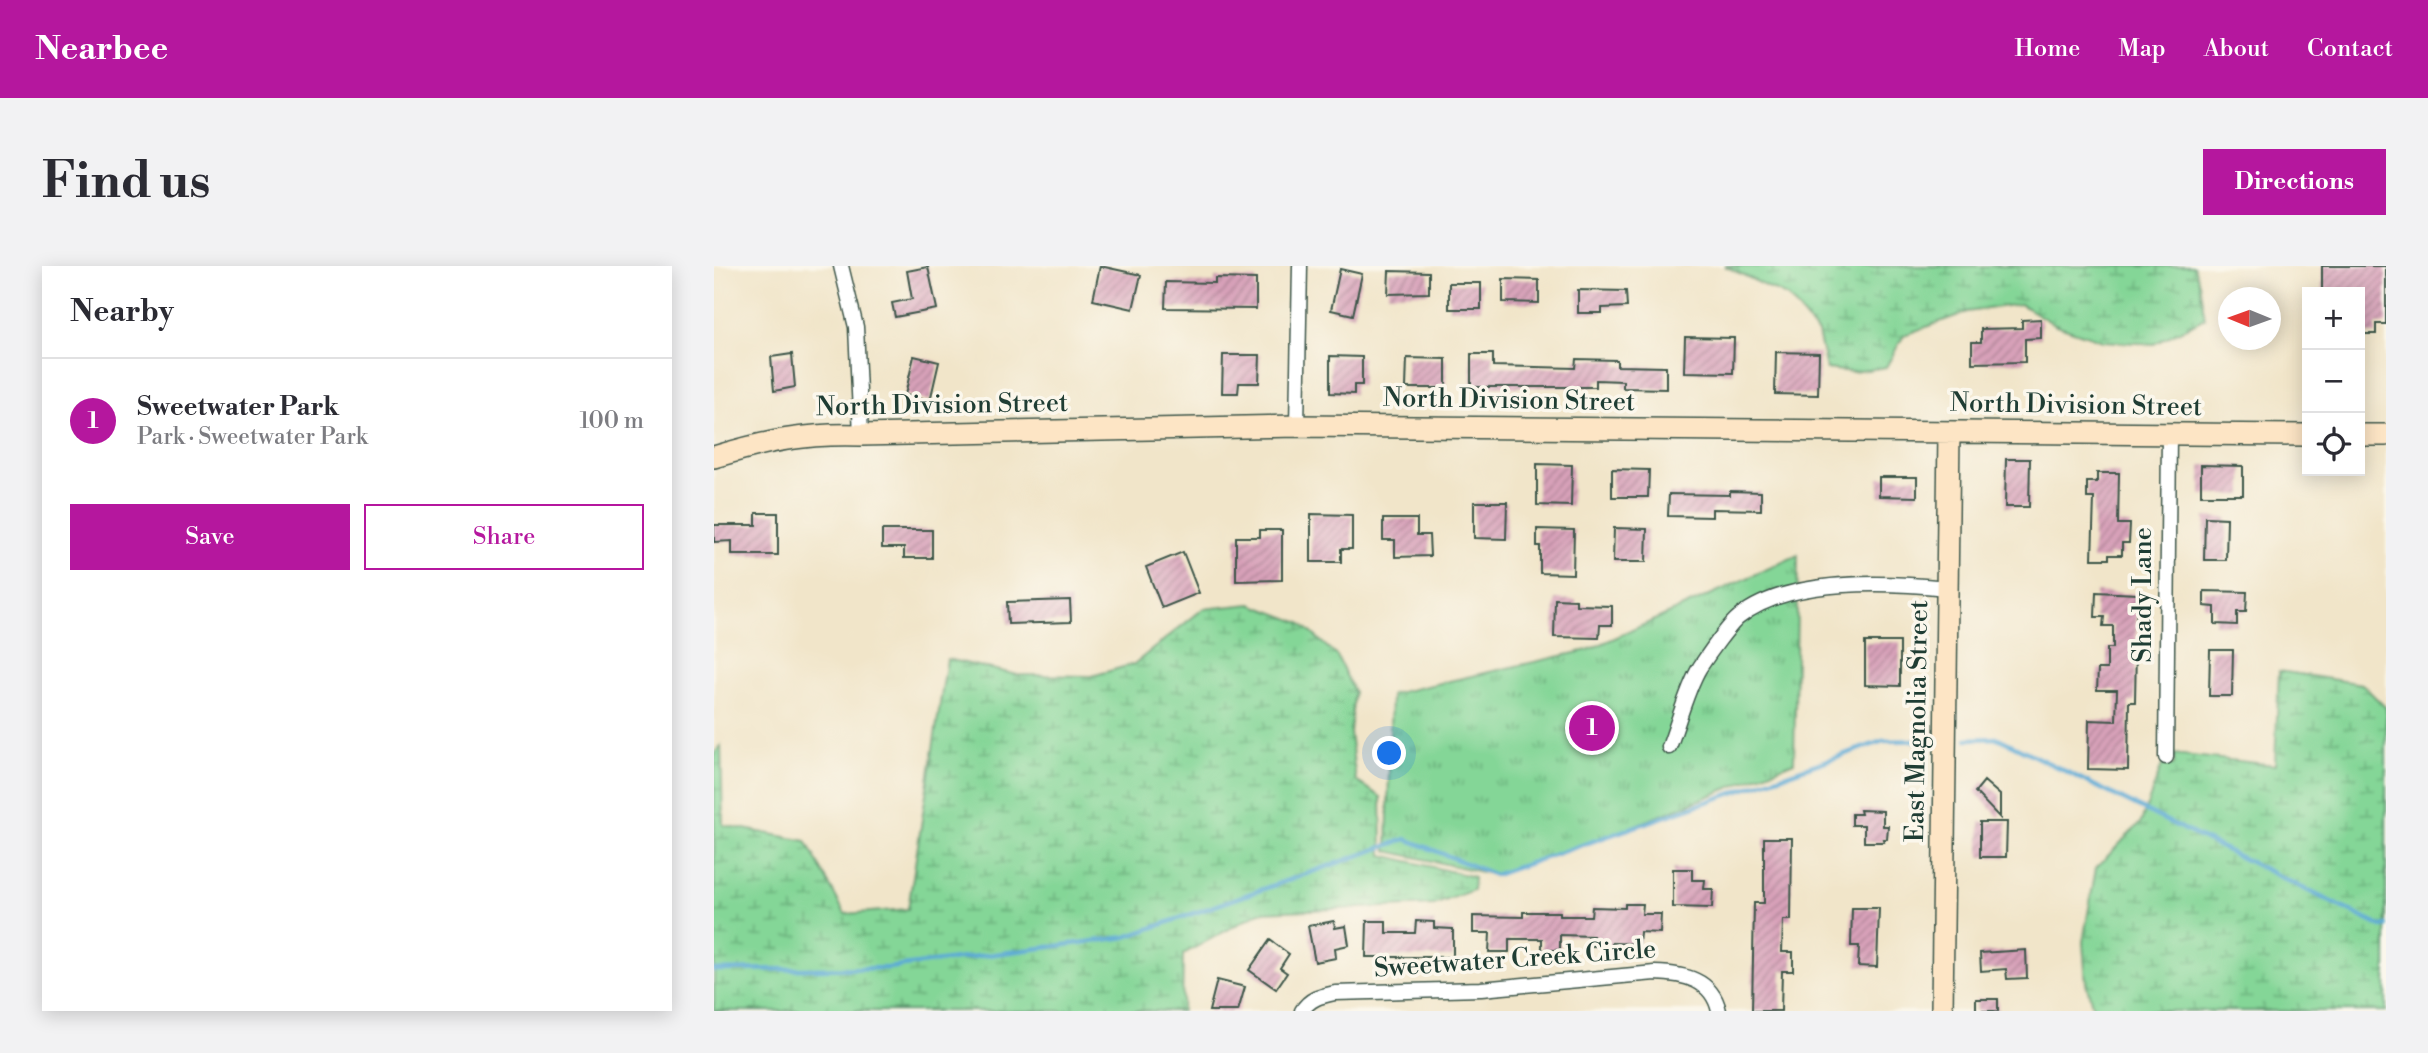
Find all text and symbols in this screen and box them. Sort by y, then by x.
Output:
text: Nearbee [35,29,168,70]
text: Home [2015,34,2080,64]
text: Map [2118,34,2166,64]
text: About [2204,34,2269,64]
text: Contact [2307,34,2393,64]
button: Directions [2203,149,2386,215]
text: Find us [42,152,211,213]
north arrow [2218,287,2281,350]
map controls [2302,287,2365,476]
button: + [2302,287,2365,350]
text: Nearby [70,293,174,331]
button: − [2302,350,2365,413]
street label: North Division Street [1383,382,1635,418]
street label: North Division Street [816,387,1068,423]
street label: North Division Street [1950,387,2202,423]
text: Sweetwater Park [137,391,339,423]
text: 1 [87,407,99,435]
text: 100 m [579,407,644,435]
button: locate [2302,413,2365,476]
text: Park · Sweetwater Park [137,423,368,451]
button: Save [70,504,350,570]
button: Share [364,504,644,570]
street label: Shady Lane [2127,527,2159,663]
street label: East Magnolia Street [1899,600,1935,842]
pin: 1 [1569,702,1615,754]
your location [1372,736,1406,770]
street label: Sweetwater Creek Circle [1373,933,1657,985]

